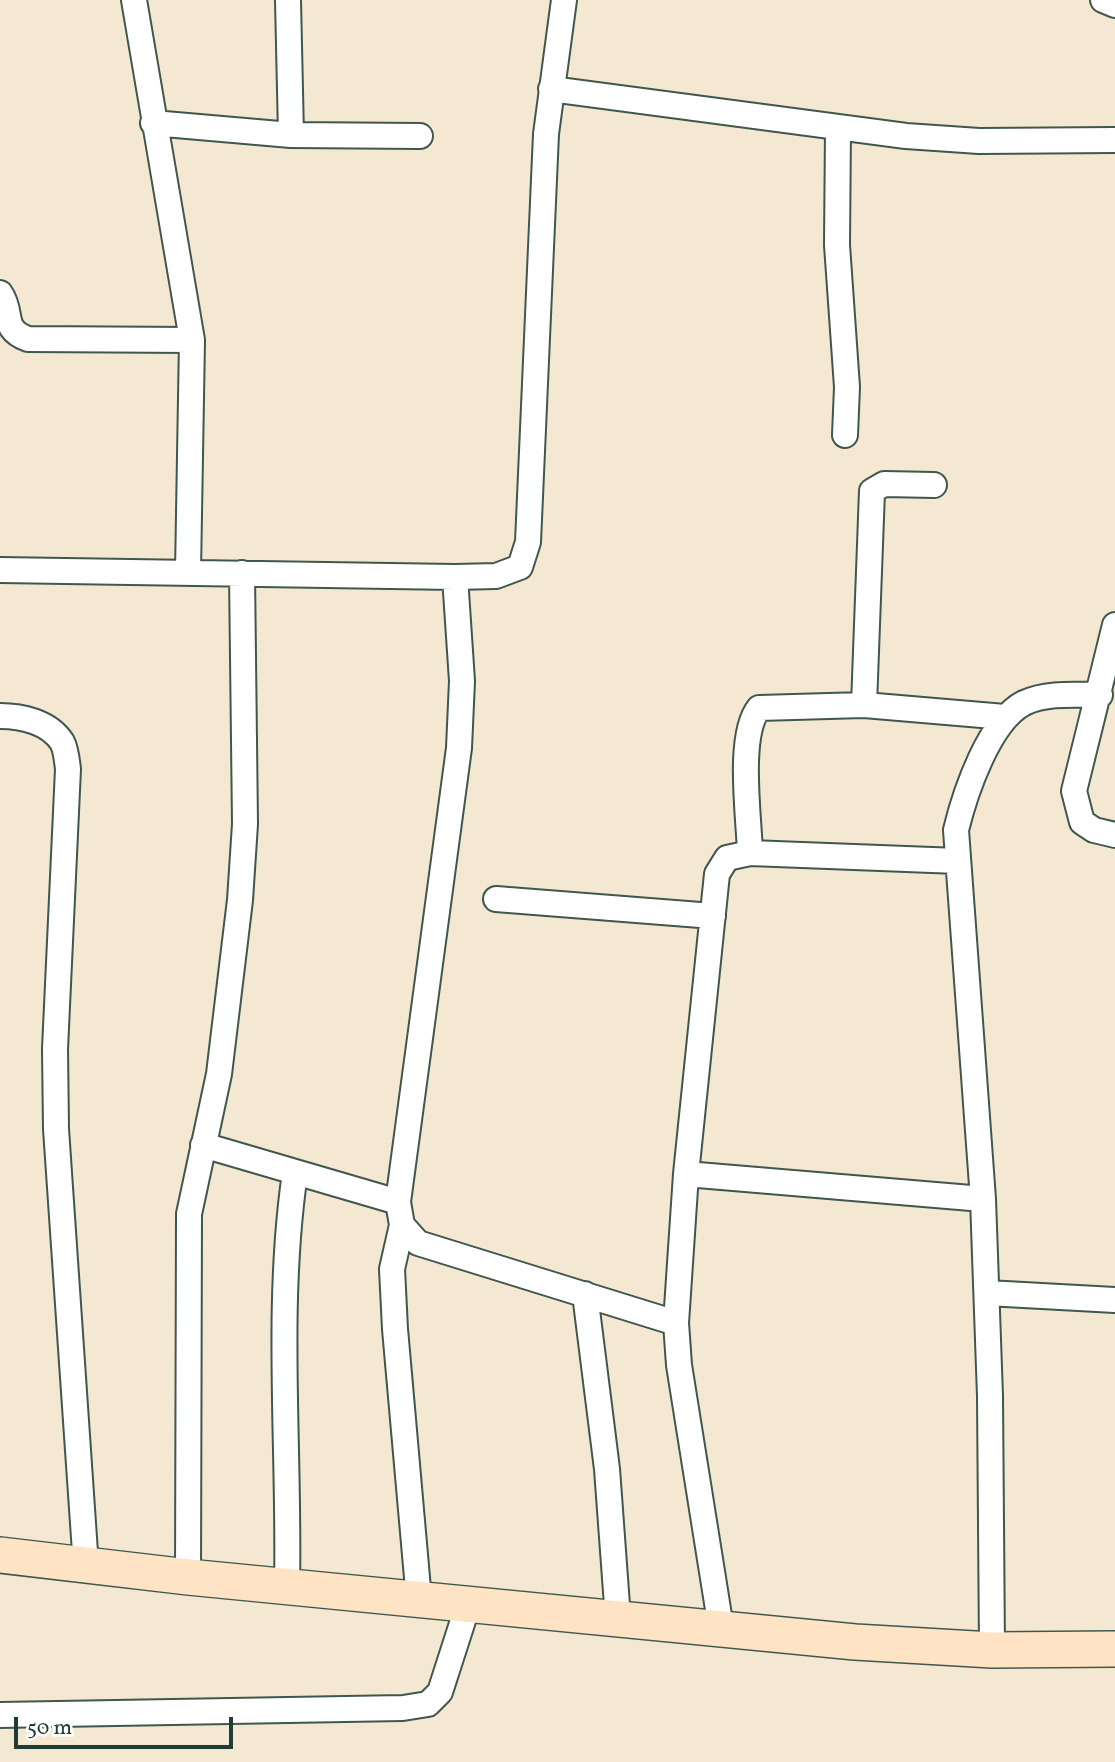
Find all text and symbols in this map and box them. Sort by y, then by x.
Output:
scale bar [18,1702,236,1746]
text: 50 m [27,1714,72,1743]

